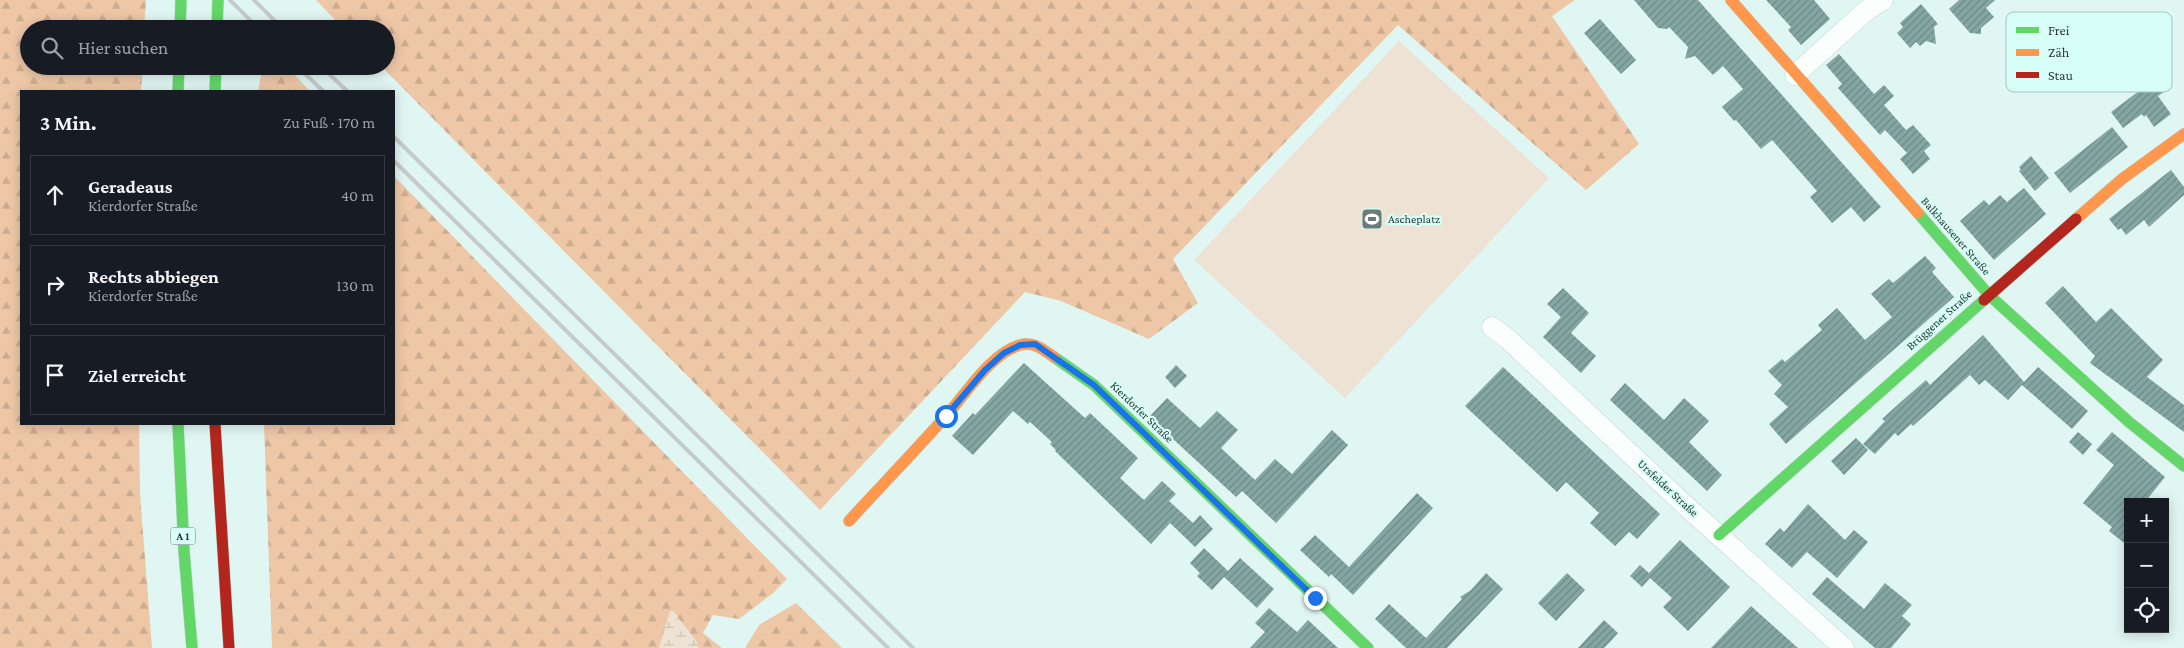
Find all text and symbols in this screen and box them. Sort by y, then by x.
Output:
legend [2006,12,2172,92]
search box [20,20,395,75]
text: Frei [2048,22,2070,38]
icon: search [38,34,66,62]
text: Hier suchen [78,37,168,58]
text: Zäh [2048,44,2070,60]
text: Stau [2048,67,2074,83]
text: 3 Min. [40,111,97,135]
text: Zu Fuß · 170 m [283,114,375,131]
text: Geradeaus [88,176,173,197]
icon: ahead [41,181,69,209]
text: 40 m [341,187,374,204]
street label: Balkhausener Straße [1918,194,1994,278]
text: Kierdorfer Straße [88,197,198,214]
sports icon: Ascheplatz [1360,207,1384,231]
place label: Ascheplatz [1388,212,1440,226]
text: Rechts abbiegen [88,266,219,287]
icon: right [41,271,69,299]
text: 130 m [336,277,374,294]
text: Kierdorfer Straße [88,287,198,304]
street label: Brüggener Straße [1903,287,1975,353]
icon: arrive [41,361,69,389]
text: Ziel erreicht [88,365,186,386]
street label: Kierdorfer Straße [1108,378,1176,446]
route start [935,405,958,428]
street label: Ursfelder Straße [1635,456,1701,520]
map controls [2124,498,2169,633]
button: + [2124,498,2169,543]
road number: A 1 [170,528,196,544]
button: − [2124,543,2169,588]
route end [1304,587,1327,610]
button: locate [2124,588,2169,633]

